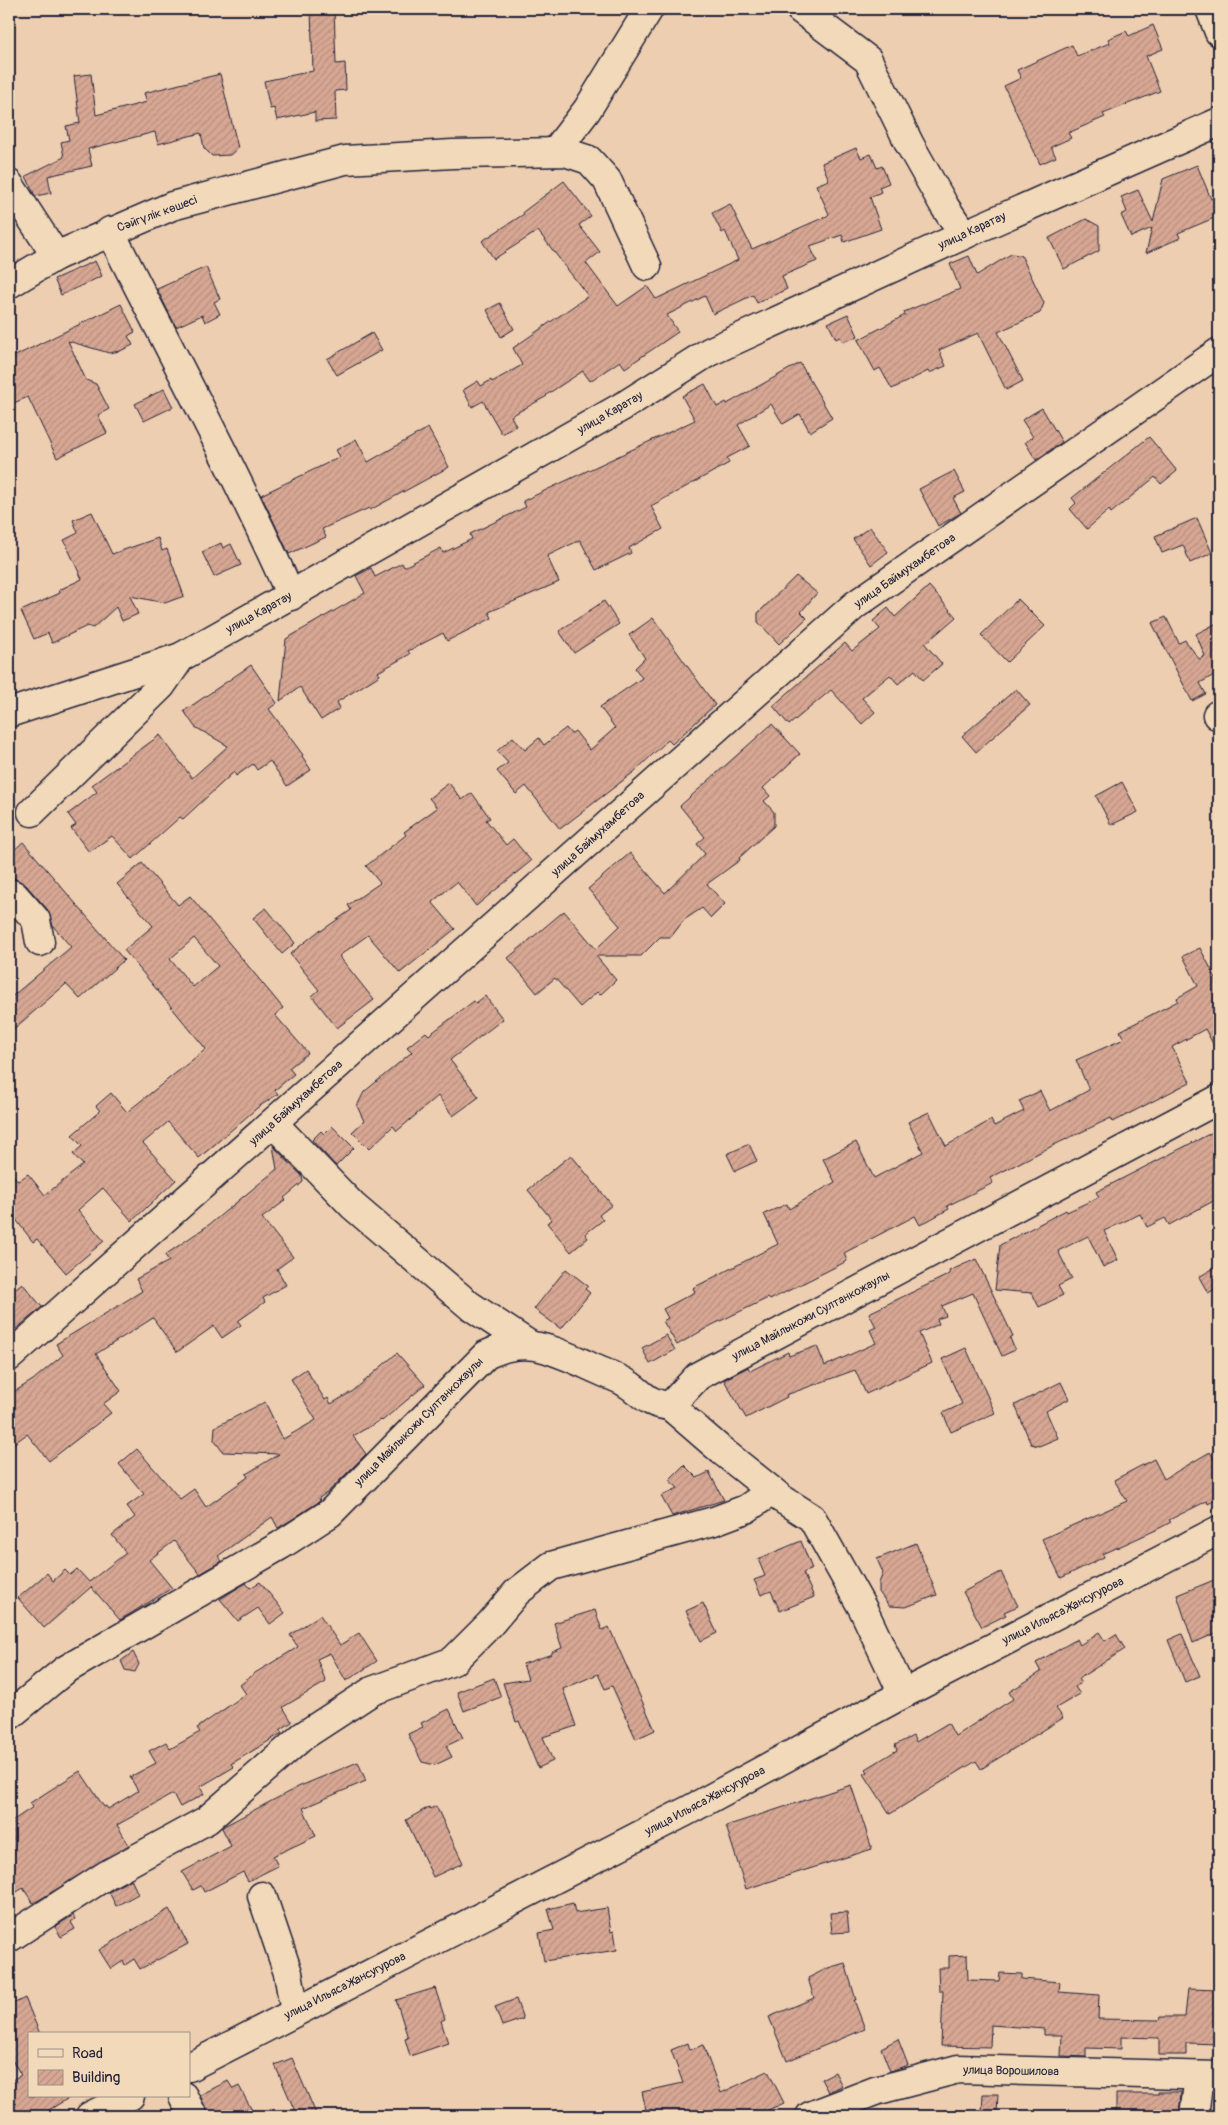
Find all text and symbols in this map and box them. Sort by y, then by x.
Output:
street label: Сәйгүлік көшесі [115,193,199,235]
street label: улица Каратау [935,209,1008,254]
street label: улица Каратау [574,388,645,438]
street label: улица Баймухамбетова [851,530,959,612]
street label: улица Каратау [223,589,295,638]
street label: улица Баймухамбетова [548,788,648,880]
street label: улица Баймухамбетова [246,1057,346,1149]
street label: улица Майлыкожи Султанкожаулы [729,1268,893,1364]
street label: улица Майлыкожи Султанкожаулы [351,1354,487,1490]
street label: улица Ильяса Жансугурова [999,1574,1127,1649]
street label: улица Ильяса Жансугурова [641,1763,768,1840]
street label: улица Ильяса Жансугурова [281,1949,409,2024]
legend [28,2032,190,2098]
text: Road [72,2044,103,2063]
street label: улица Ворошилова [962,2063,1059,2079]
text: Building [72,2068,120,2087]

